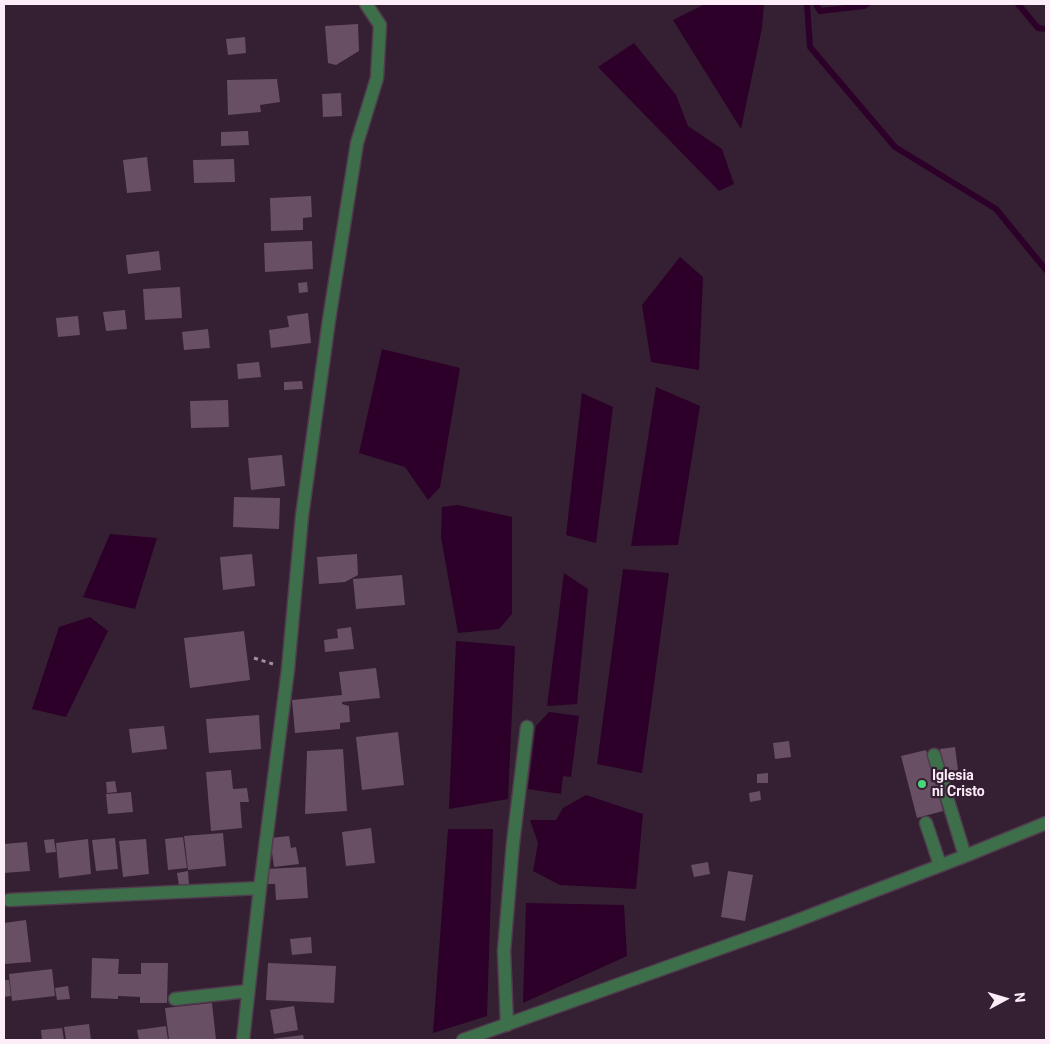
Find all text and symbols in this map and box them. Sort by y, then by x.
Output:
place label: Iglesia ni Cristo [932,768,985,800]
marker: Iglesia ni Cristo [916,778,928,790]
north arrow [980,974,1030,1024]
text: N [1011,992,1028,1003]

